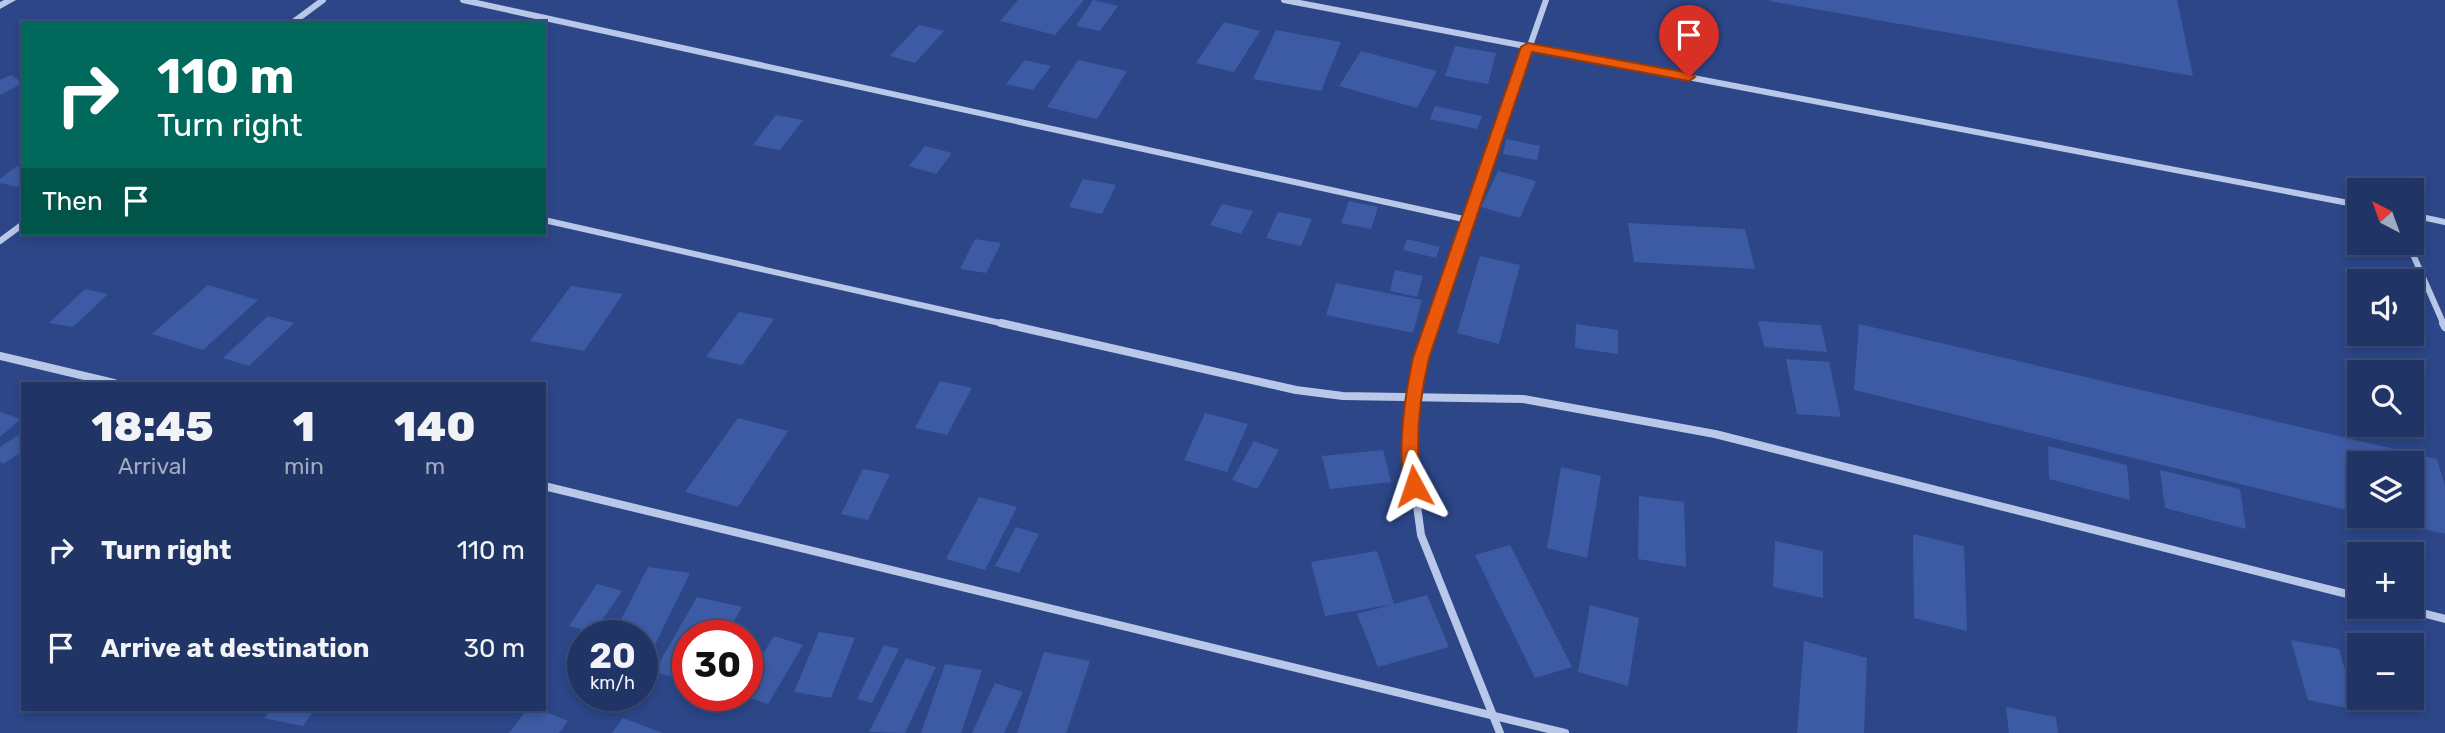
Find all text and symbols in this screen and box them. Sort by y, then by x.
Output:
pin [1659,5,1719,77]
icon: arrive [1670,16,1708,54]
text: 110 m [157,47,294,105]
icon: right [42,49,133,140]
text: Turn right [157,106,302,144]
north arrow [2347,178,2424,256]
map controls [2347,178,2424,710]
icon: arrive [117,182,155,220]
text: Then [42,186,103,217]
button: sound [2347,269,2424,346]
button: search [2347,360,2424,437]
text: 18:45 [91,402,213,452]
text: 1 [293,402,315,452]
text: 140 [394,402,476,452]
position arrow [1377,449,1451,523]
button: layers [2347,451,2424,528]
text: Arrival [118,452,187,480]
text: min [284,452,324,480]
text: m [425,452,445,480]
icon: right [42,531,80,569]
text: Turn right [101,535,231,566]
text: 110 m [457,535,525,566]
button: + [2347,542,2424,619]
speed limit sign: 30 [672,620,763,711]
icon: arrive [42,629,80,667]
text: Arrive at destination [101,633,369,664]
text: 30 m [463,633,525,664]
button: − [2347,633,2424,710]
text: 20 [589,635,636,677]
text: km/h [590,672,635,694]

